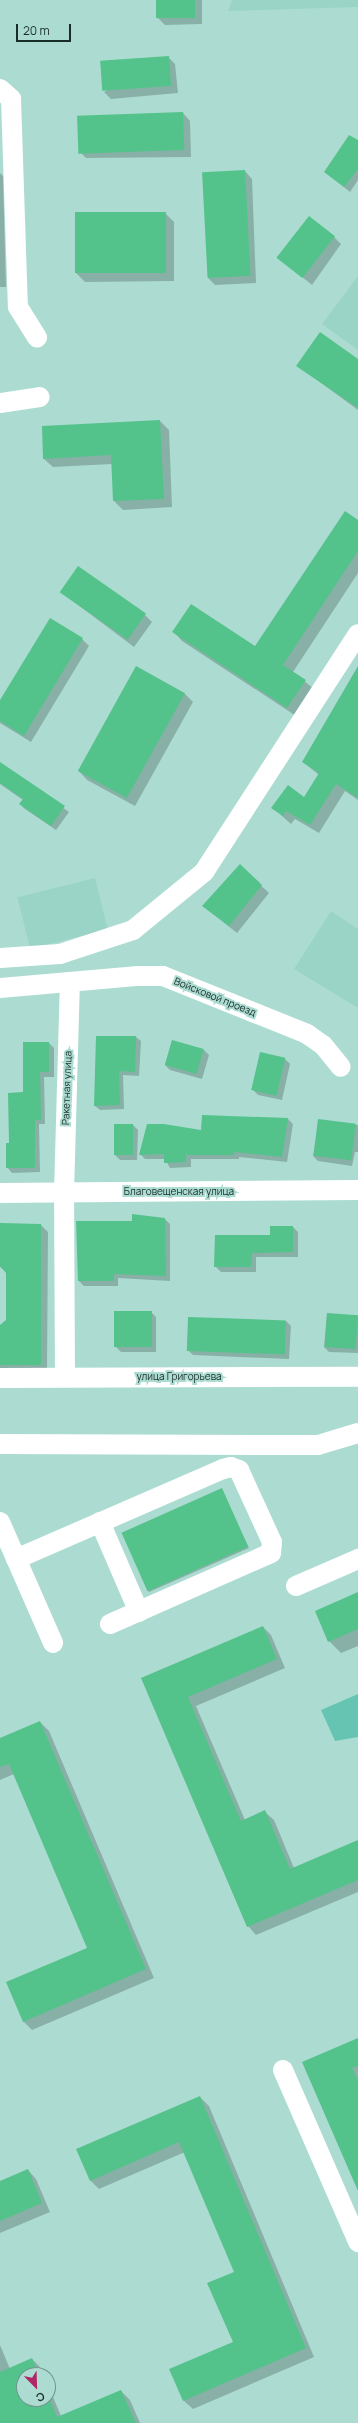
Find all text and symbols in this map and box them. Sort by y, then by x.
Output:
scale bar [18,16,73,42]
text: 20 m [23,22,50,39]
street label: Войсковой проезд [172,975,258,1019]
street label: Ракетная улица [60,1051,74,1125]
street label: Благовещенская улица [124,1186,234,1198]
street label: улица Григорьева [136,1371,222,1383]
north arrow [16,2367,56,2407]
text: С [34,2389,47,2406]

